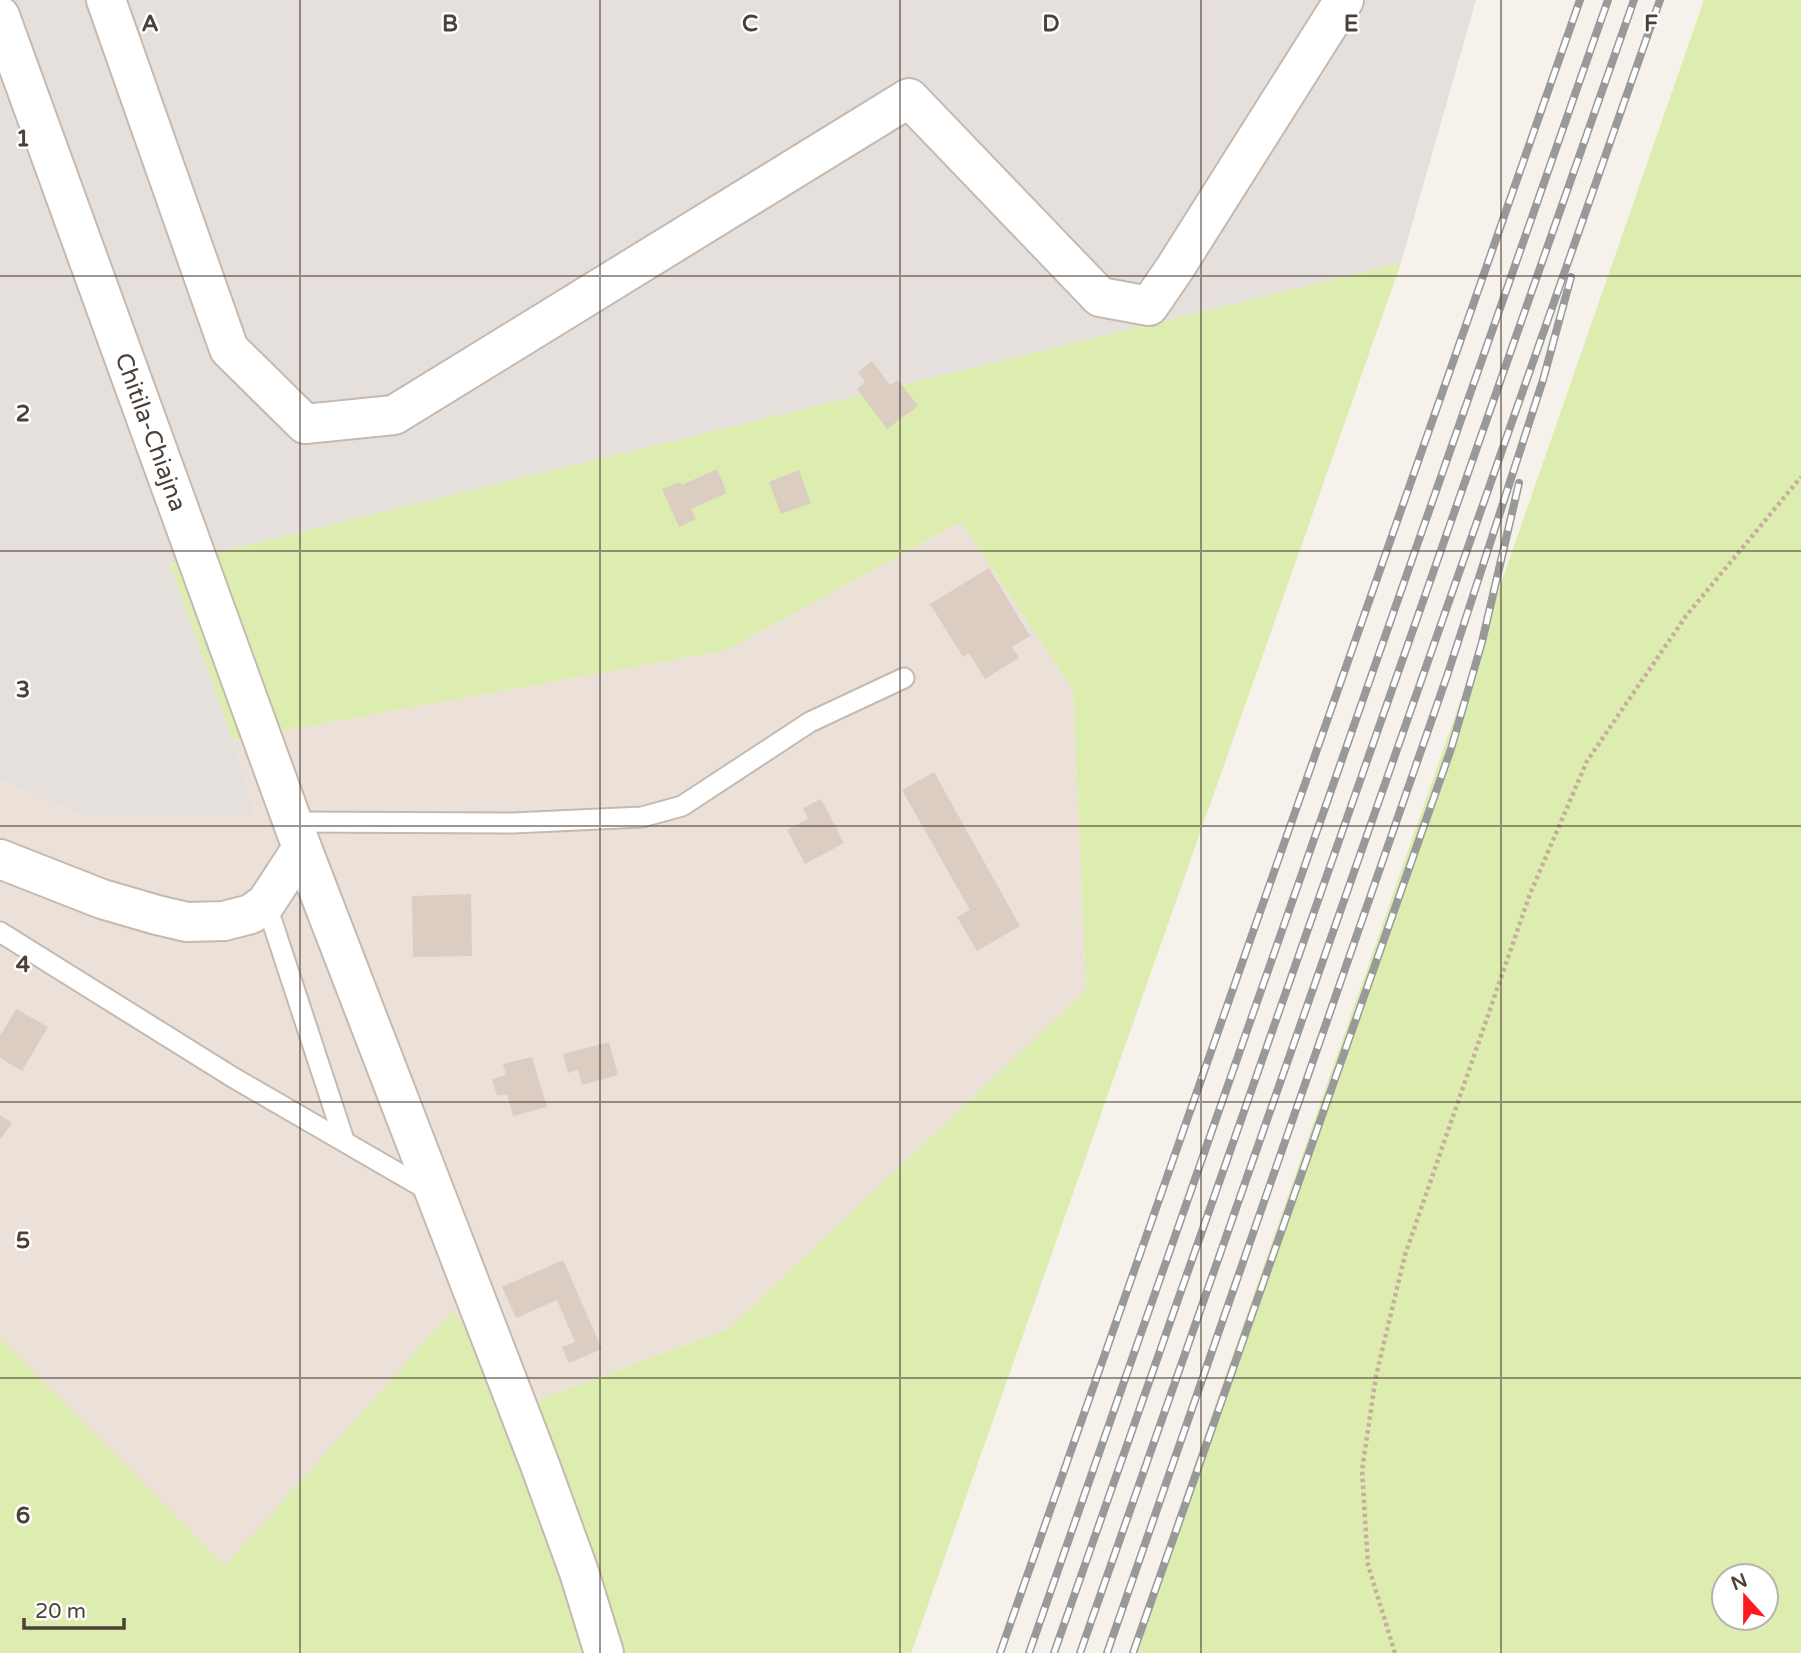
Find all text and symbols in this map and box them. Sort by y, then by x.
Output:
text: A [141,10,159,38]
text: B [442,10,458,38]
text: C [742,10,758,38]
text: D [1042,10,1060,38]
text: E [1344,10,1358,38]
text: F [1644,10,1658,38]
text: 1 [16,125,30,153]
street label: Chitila-Chiajna [108,349,193,515]
text: 2 [16,400,30,428]
text: 3 [16,676,30,704]
text: 4 [16,951,31,979]
text: 5 [16,1227,30,1255]
text: 6 [16,1502,30,1530]
north arrow [1710,1562,1780,1632]
text: N [1728,1569,1750,1595]
scale bar [24,1586,124,1630]
text: 20 m [35,1599,86,1624]

